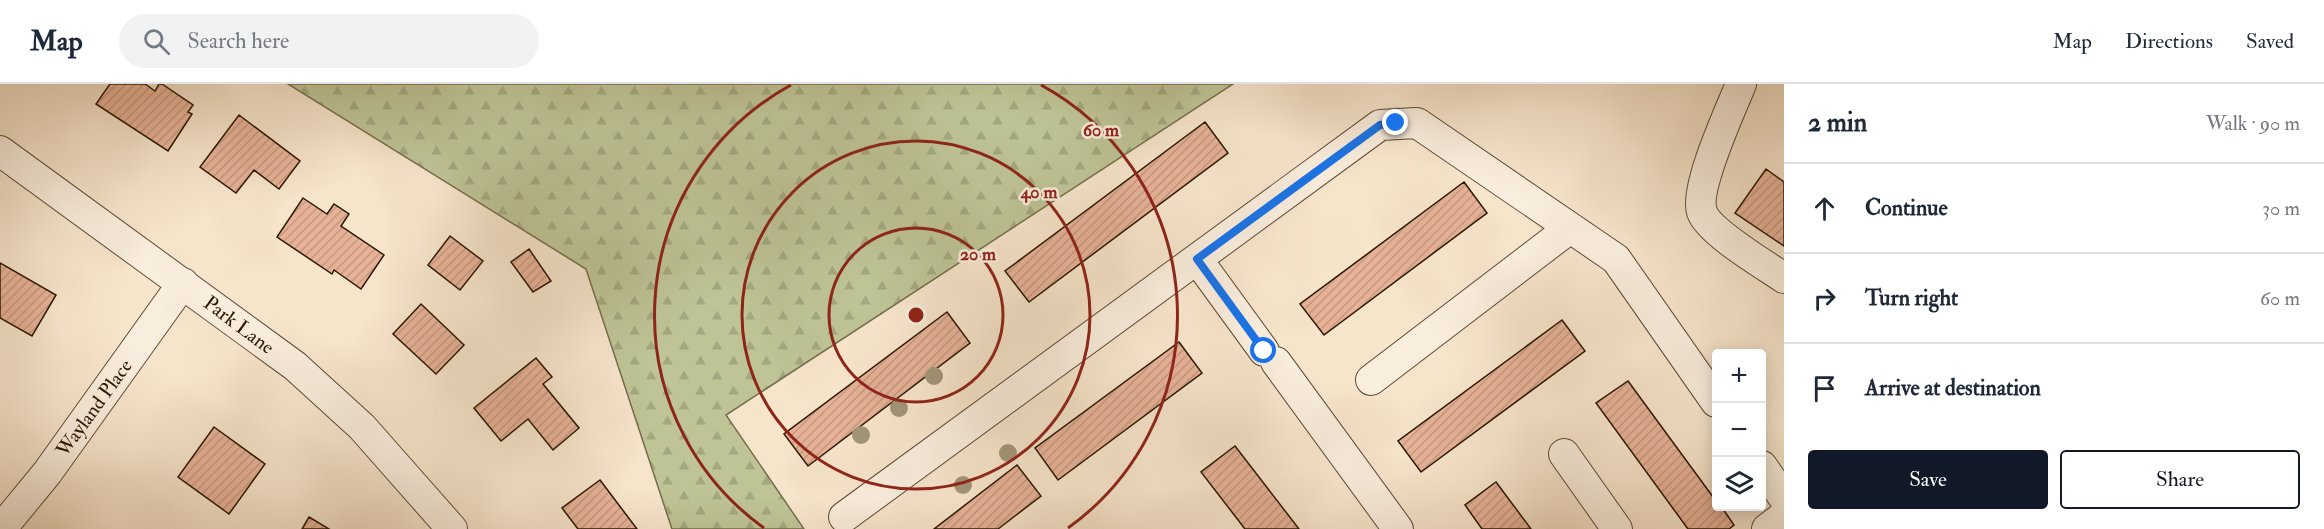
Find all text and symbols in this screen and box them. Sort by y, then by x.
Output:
search box [119,14,539,68]
text: Map [30,24,83,59]
icon: search [140,25,173,58]
text: Search here [188,27,289,55]
text: Map [2052,28,2092,55]
text: Directions [2125,28,2213,55]
text: Saved [2246,28,2294,55]
text: 2 min [1808,107,1867,139]
route end [1382,109,1408,135]
text: Walk · 90 m [2206,111,2300,136]
text: 60 m [1083,119,1120,142]
text: 40 m [1020,181,1058,204]
icon: ahead [1808,192,1841,225]
text: Continue [1865,194,1948,222]
text: 30 m [2262,196,2300,221]
text: 20 m [960,243,997,266]
icon: right [1808,282,1841,315]
text: Turn right [1865,284,1958,312]
text: 60 m [2260,286,2300,311]
street label: Park Lane [199,290,279,360]
centre of rings [906,305,926,325]
route start [1250,337,1276,363]
map controls [1712,349,1766,511]
button: + [1712,349,1766,403]
street label: Wayland Place [50,354,138,462]
icon: arrive [1808,372,1841,405]
text: Arrive at destination [1865,374,2041,402]
button: − [1712,403,1766,457]
button: Save [1808,450,2048,509]
button: Share [2060,450,2300,509]
button: layers [1712,457,1766,511]

